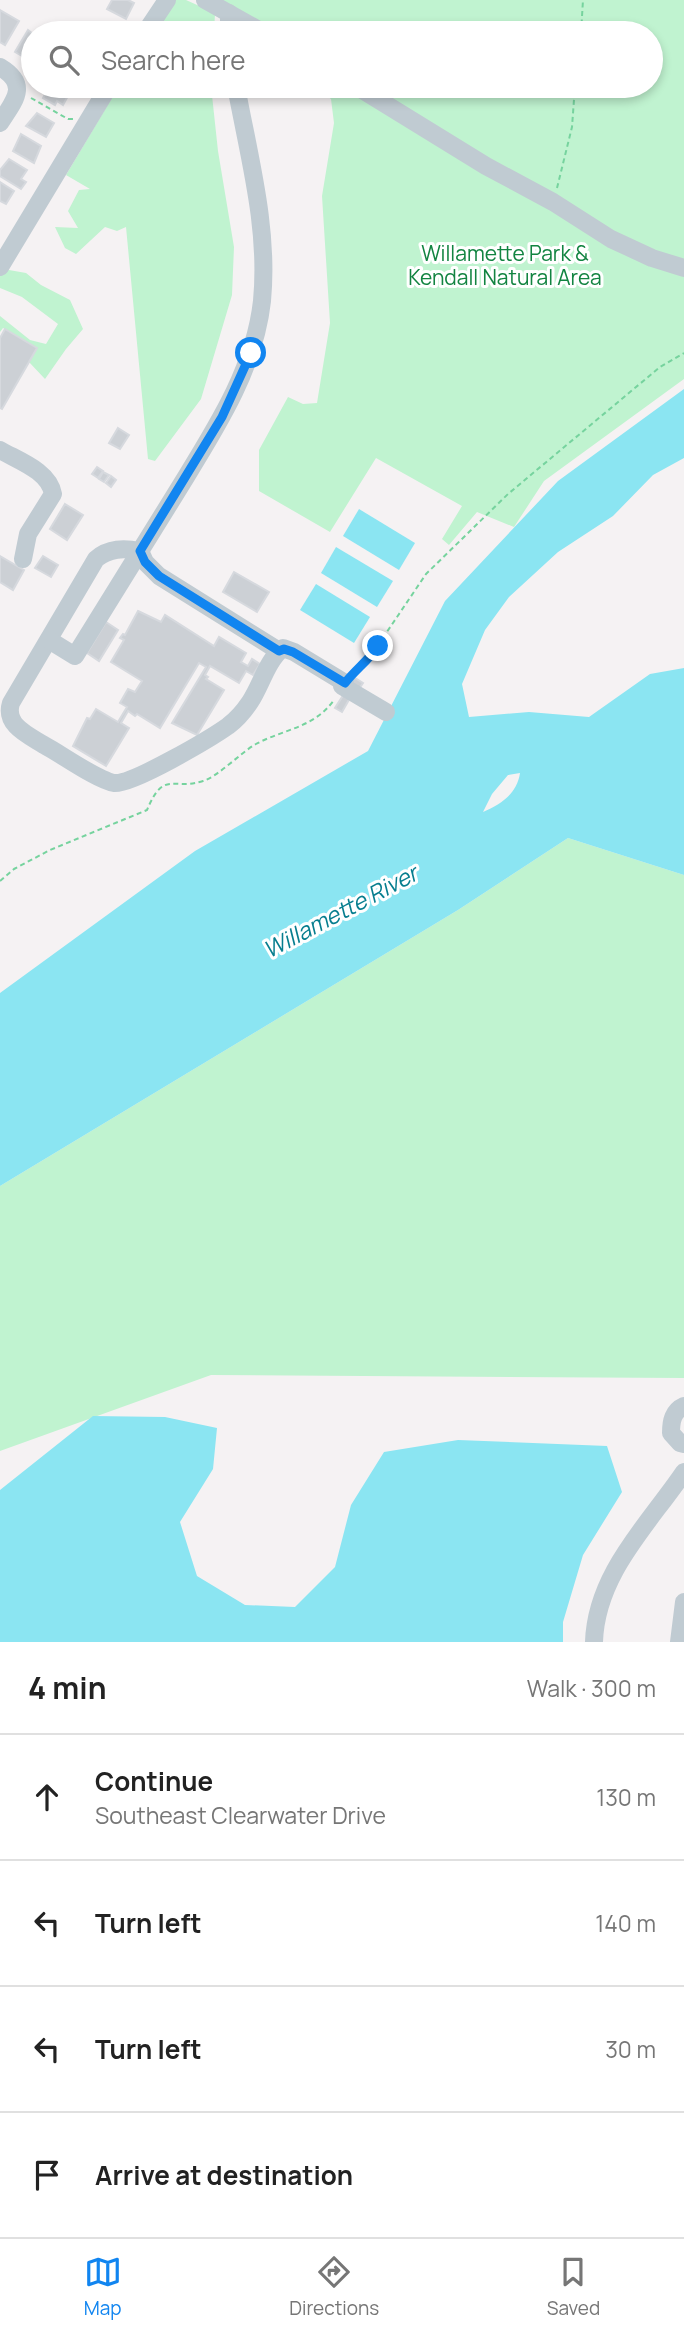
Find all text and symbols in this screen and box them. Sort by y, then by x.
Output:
search box [21,21,663,98]
icon: search [45,41,83,79]
text: Search here [101,42,246,78]
park label: Willamette Park & Kendall Natural Area [408,239,602,291]
route start [235,337,266,368]
route end [362,630,393,661]
water label: Willamette River [257,856,425,965]
text: 4 min [28,1667,106,1708]
text: Walk · 300 m [527,1672,656,1704]
text: Continue [95,1763,213,1799]
icon: ahead [28,1778,66,1816]
text: 130 m [596,1781,656,1813]
text: Southeast Clearwater Drive [95,1799,386,1831]
icon: left [28,1904,66,1942]
text: Turn left [95,1905,202,1941]
text: 140 m [595,1907,656,1939]
icon: left [28,2030,66,2068]
text: Turn left [95,2031,202,2067]
text: 30 m [605,2033,656,2065]
icon: arrive [28,2156,66,2194]
text: Arrive at destination [95,2157,353,2193]
tab: Map [84,2253,122,2321]
tab: Directions [289,2253,379,2321]
tab: Saved [547,2253,600,2321]

